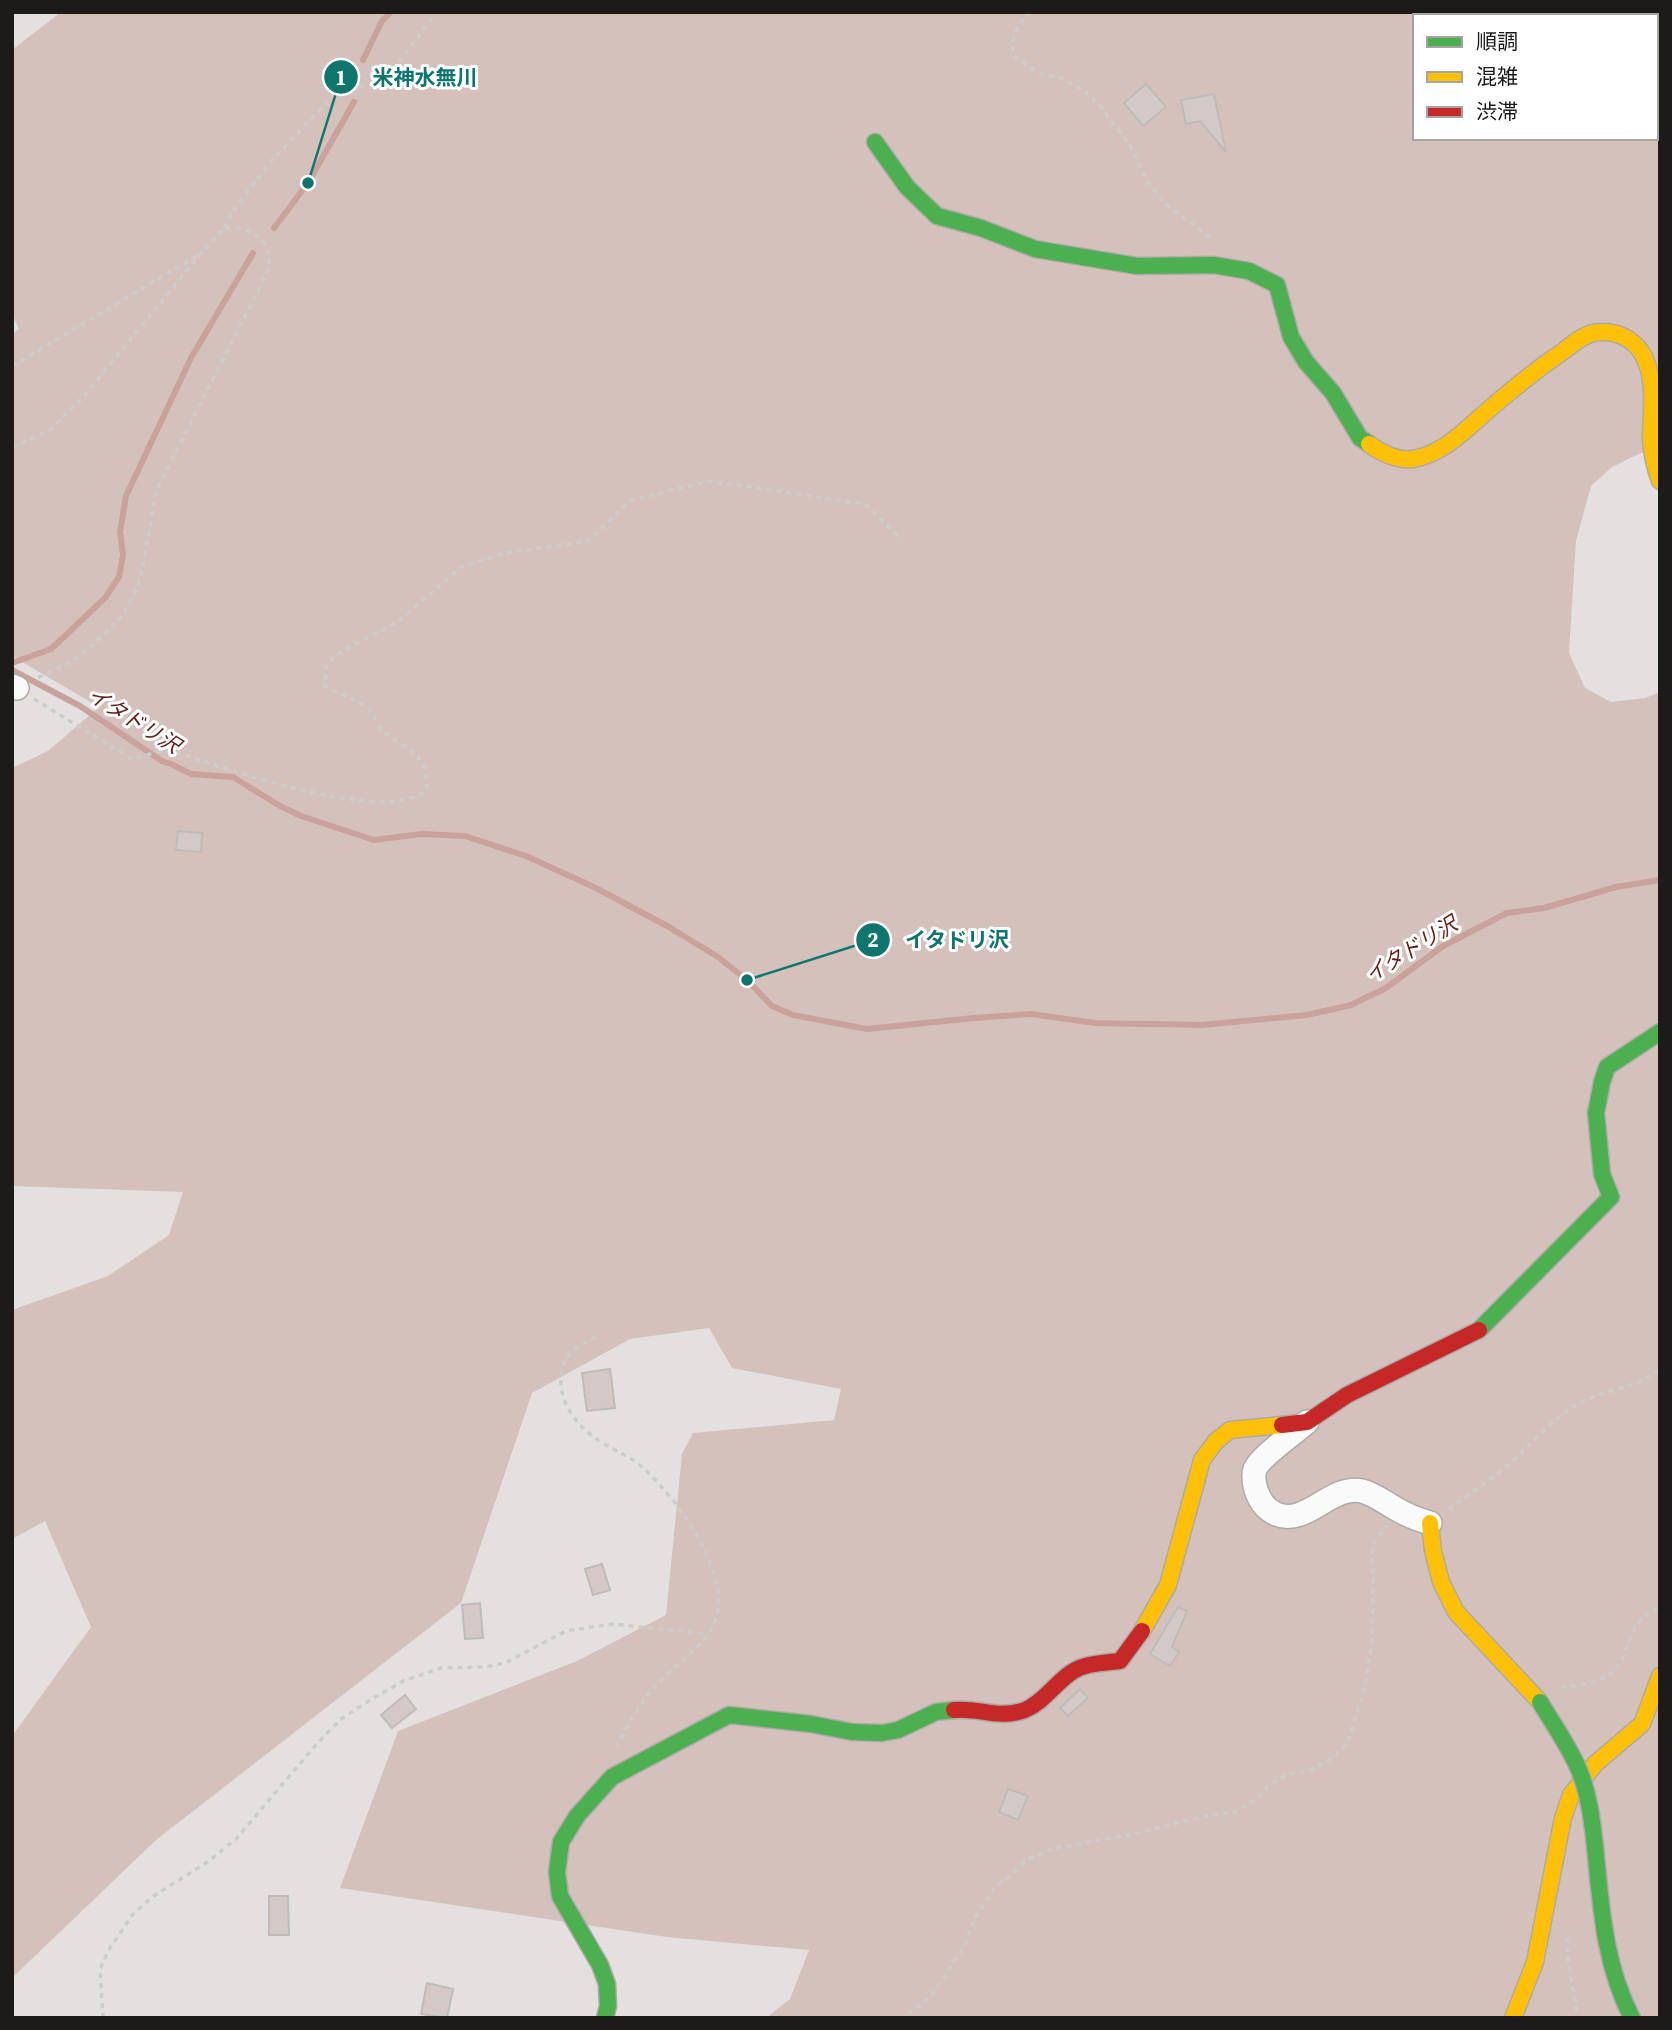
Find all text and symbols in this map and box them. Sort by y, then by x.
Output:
legend [1413,14,1658,140]
text: 順調 [1476,27,1518,56]
callout: 米神水無川 [323,56,491,98]
text: 混雑 [1476,62,1518,91]
text: 1 [335,63,347,92]
text: 米神水無川 [373,63,478,92]
text: 渋滞 [1476,97,1518,126]
water label: イタドリ沢 [82,680,188,761]
water label: イタドリ沢 [1359,908,1465,989]
callout: イタドリ沢 [855,919,1023,961]
text: 2 [867,925,879,954]
text: イタドリ沢 [905,925,1009,954]

